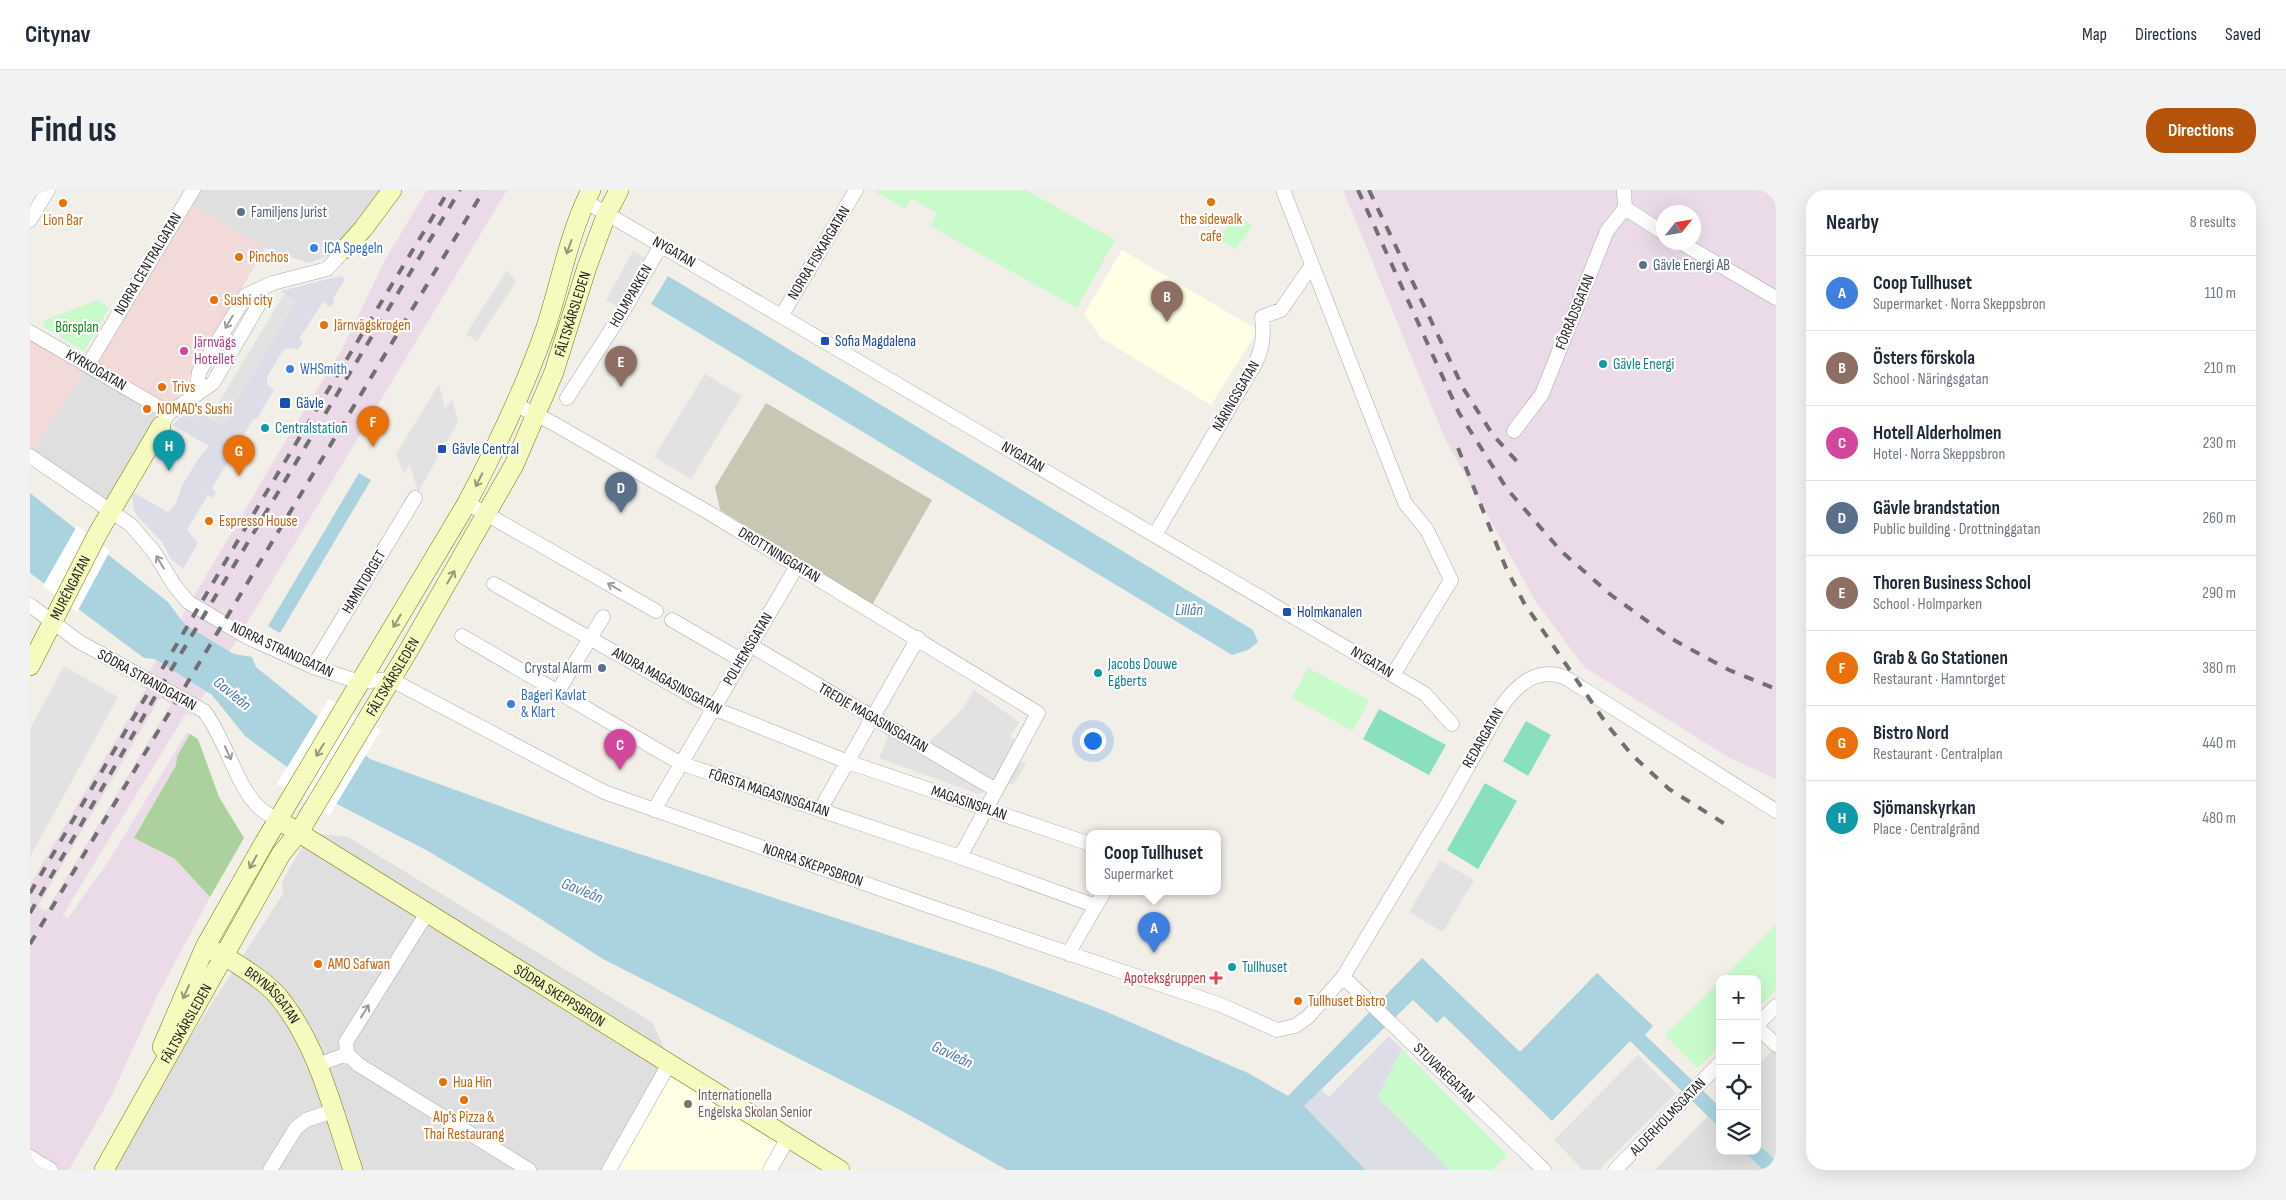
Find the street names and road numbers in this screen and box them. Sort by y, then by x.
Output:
street label: NORRA FISKARGATAN [784,203,854,303]
street label: NORRA CENTRALGATAN [110,209,186,319]
street label: NYGATAN [649,232,699,272]
street label: HOLMPARKEN [605,261,657,331]
street label: FÄLTSKÄRSLEDEN [550,269,595,359]
street label: FÖRRÅDSGATAN [1551,271,1599,353]
street label: KYRKOGATAN [62,345,130,395]
street label: NÄRINGSGATAN [1208,357,1264,435]
street label: NYGATAN [998,437,1048,477]
street label: DROTTNINGGATAN [735,523,823,587]
street label: HAMNTORGET [338,547,390,617]
street label: MURÉNGATAN [46,552,94,623]
street label: POLHEMSGATAN [719,609,777,689]
street label: NORRA STRANDGATAN [228,618,336,682]
street label: FÄLTSKÄRSLEDEN [362,634,423,720]
street label: ANDRA MAGASINSGATAN [608,642,725,719]
street label: NYGATAN [1347,642,1397,682]
street label: SÖDRA STRANDGATAN [94,645,200,715]
street label: TREDJE MAGASINSGATAN [815,679,931,757]
street label: REDARGATAN [1458,704,1508,772]
street label: FÖRSTA MAGASINSGATAN [706,764,832,822]
street label: MAGASINSPLAN [929,781,1009,825]
street label: NORRA SKEPPSBRON [760,839,866,891]
street label: SÖDRA SKEPPSBRON [510,960,609,1031]
street label: BRYNÄSGATAN [241,962,304,1027]
street label: FÄLTSKÄRSLEDEN [156,980,216,1067]
street label: STUVAREGATAN [1409,1039,1479,1107]
street label: ALDERHOLMSGATAN [1625,1074,1710,1161]

